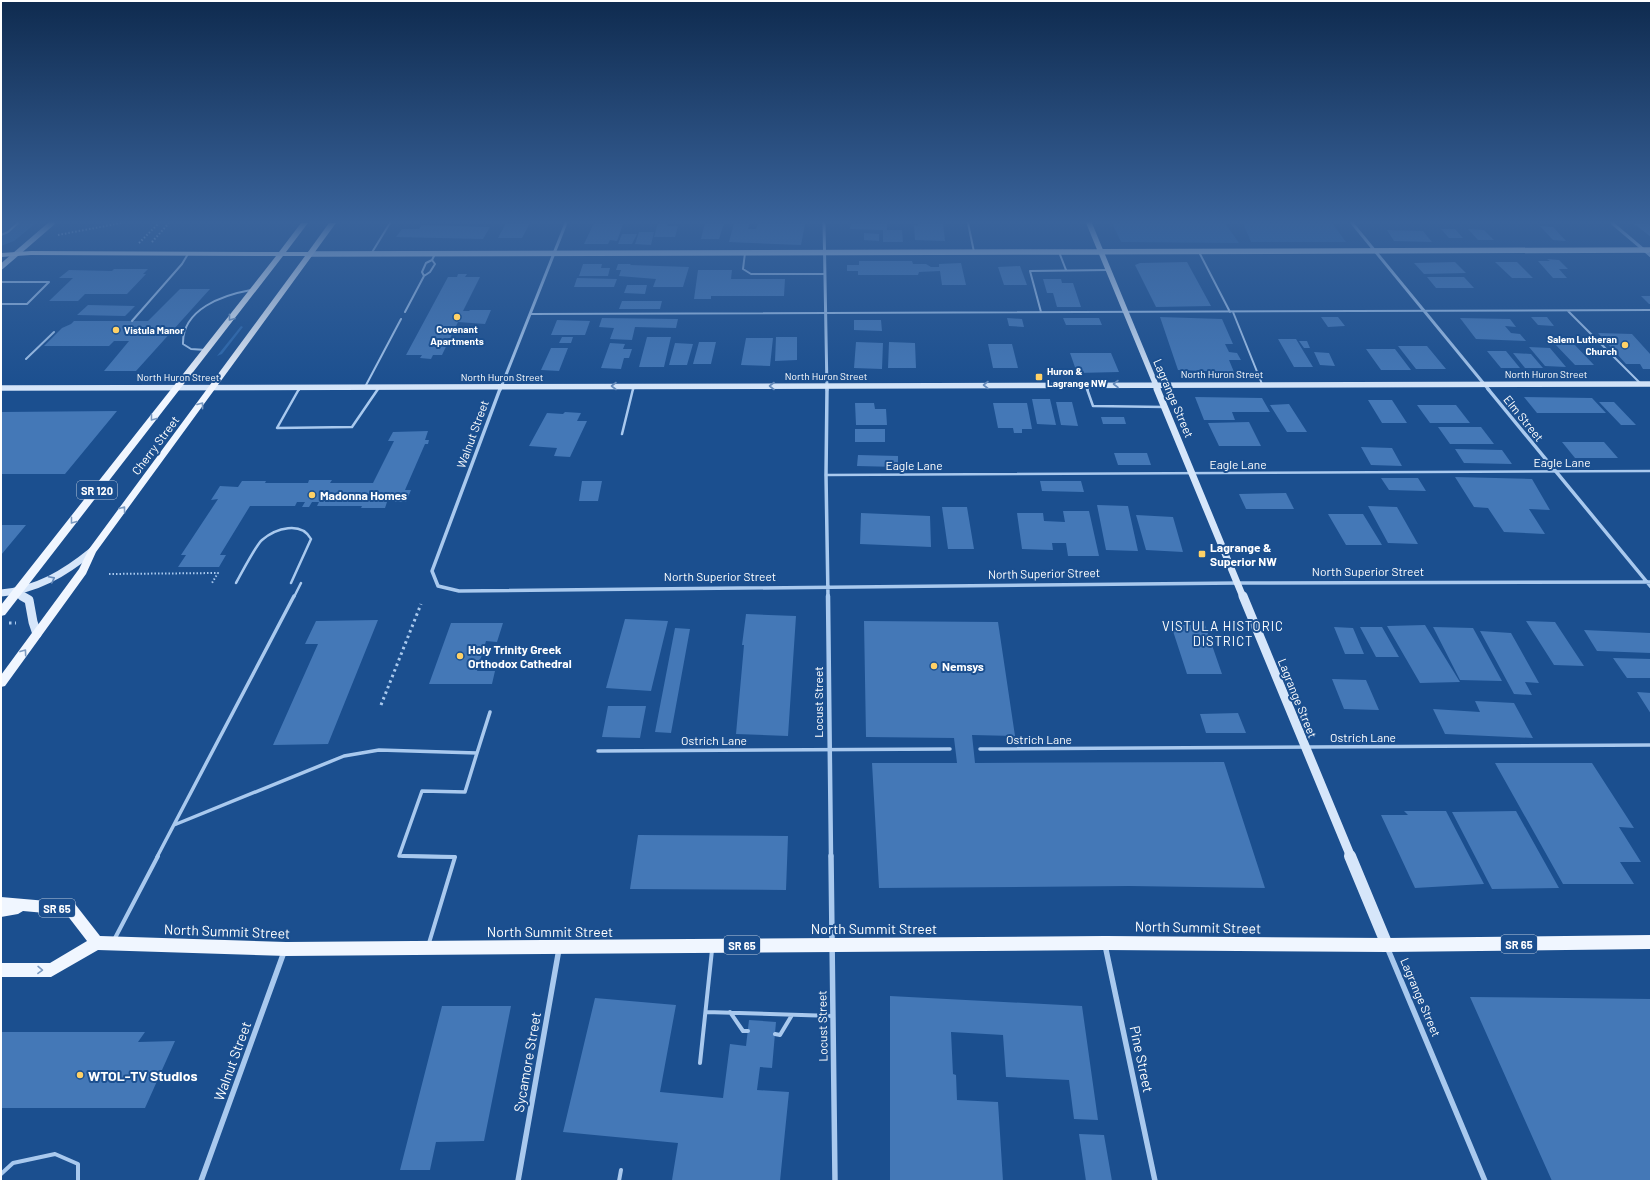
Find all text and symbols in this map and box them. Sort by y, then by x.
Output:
marker: Covenant Apartments [452,312,462,322]
one-way arrow [229,314,236,321]
place label: Covenant Apartments [430,323,484,347]
place label: Vistula Manor [124,324,184,336]
marker: Vistula Manor [111,325,121,335]
place label: Salem Lutheran Church [1547,333,1617,357]
marker: Salem Lutheran Church [1620,340,1630,350]
street label: Lagrange Street [1151,356,1197,440]
place label: Huron & Lagrange NW [1047,365,1107,389]
street label: North Huron Street [1181,368,1264,380]
street label: North Huron Street [1505,368,1588,380]
street label: North Huron Street [785,370,868,382]
street label: North Huron Street [137,371,220,383]
street label: North Huron Street [461,371,544,383]
marker: Huron & Lagrange NW [1034,372,1044,382]
one-way arrow [1113,380,1119,388]
one-way arrow [983,381,989,389]
one-way arrow [611,382,617,390]
one-way arrow [769,382,775,390]
street label: Elm Street [1501,392,1547,444]
street label: Walnut Street [453,398,491,470]
one-way arrow [196,402,203,409]
street label: Cherry Street [128,413,182,477]
one-way arrow [151,414,158,421]
street label: Eagle Lane [1533,455,1591,469]
street label: Eagle Lane [1209,457,1267,471]
street label: Eagle Lane [885,458,943,472]
road number: SR 120 [77,481,117,499]
place label: Madonna Homes [320,488,407,502]
marker: Madonna Homes [307,490,317,500]
one-way arrow [118,506,126,513]
one-way arrow [70,516,77,523]
place label: Lagrange & Superior NW [1210,540,1277,568]
marker: Lagrange & Superior NW [1197,549,1207,559]
street label: North Superior Street [1312,564,1424,578]
street label: North Superior Street [988,565,1100,581]
street label: North Superior Street [664,569,776,583]
one-way arrow [48,576,56,584]
district label: VISTULA HISTORIC DISTRICT [1162,618,1284,649]
place label: Holy Trinity Greek Orthodox Cathedral [468,642,572,670]
one-way arrow [19,649,26,656]
marker: Holy Trinity Greek Orthodox Cathedral [455,651,465,661]
street label: Lagrange Street [1276,656,1320,740]
place label: Nemsys [942,659,984,673]
marker: Nemsys [929,661,939,671]
street label: Locust Street [811,666,825,738]
street label: Ostrich Lane [1330,730,1396,744]
street label: Ostrich Lane [1006,732,1072,746]
street label: Ostrich Lane [681,733,747,747]
road number: SR 65 [39,899,75,917]
street label: North Summit Street [1135,917,1261,937]
street label: North Summit Street [164,920,290,942]
street label: North Summit Street [811,920,937,937]
street label: North Summit Street [487,923,613,940]
road number: SR 65 [1501,935,1537,953]
road number: SR 65 [724,936,760,954]
street label: Lagrange Street [1398,955,1444,1039]
one-way arrow [37,966,43,974]
street label: Locust Street [814,990,830,1062]
street label: Sycamore Street [510,1011,544,1113]
street label: Walnut Street [210,1019,254,1103]
street label: Pine Street [1127,1024,1157,1094]
place label: WTOL-TV Studios [88,1067,198,1084]
marker: WTOL-TV Studios [75,1070,85,1080]

